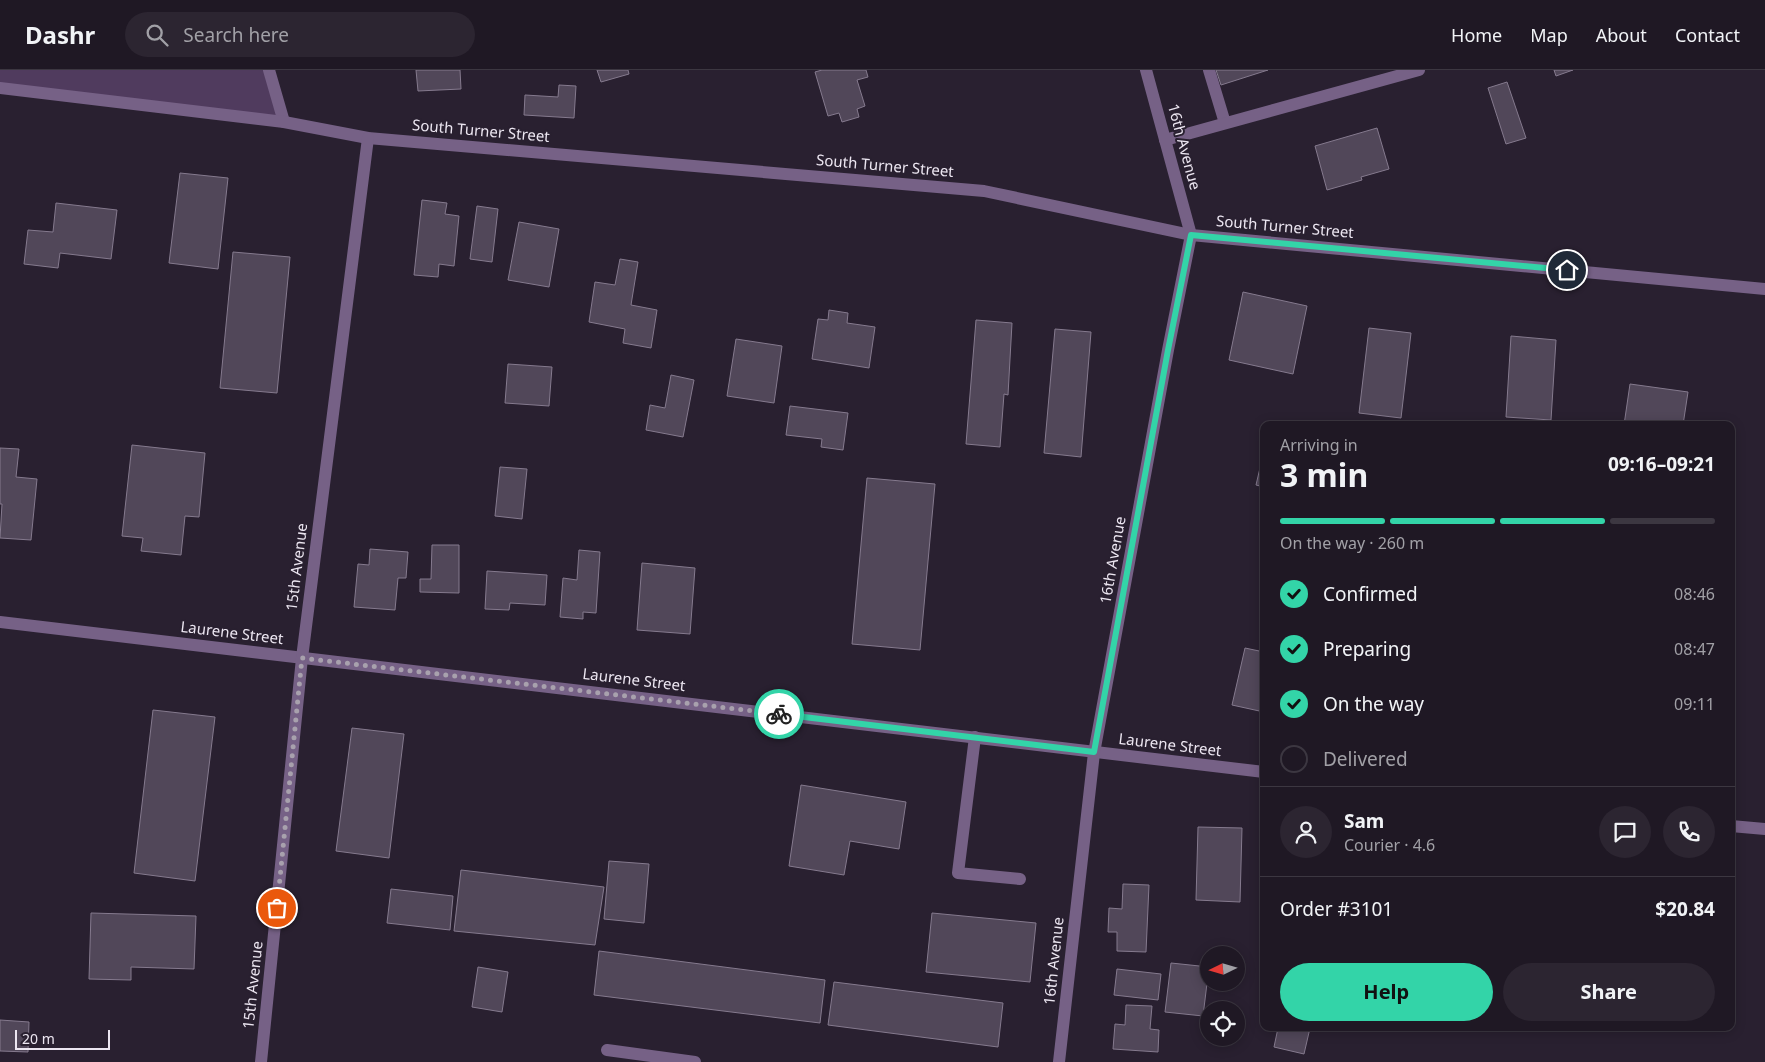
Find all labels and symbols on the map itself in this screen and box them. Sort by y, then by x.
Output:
street label: 16th Avenue [1164,101,1206,192]
street label: South Turner Street [412,114,551,146]
street label: South Turner Street [816,149,955,181]
street label: South Turner Street [1216,210,1355,242]
pin [1546,249,1588,291]
street label: 16th Avenue [1094,515,1130,605]
street label: 15th Avenue [281,522,311,612]
street label: Laurene Street [180,616,285,648]
street label: Laurene Street [582,663,687,695]
courier [754,689,804,739]
street label: Laurene Street [1118,728,1223,760]
pin [256,887,298,929]
street label: 16th Avenue [1038,916,1068,1006]
street label: 15th Avenue [237,940,267,1030]
north arrow [1200,946,1245,991]
scale bar [15,1027,110,1050]

